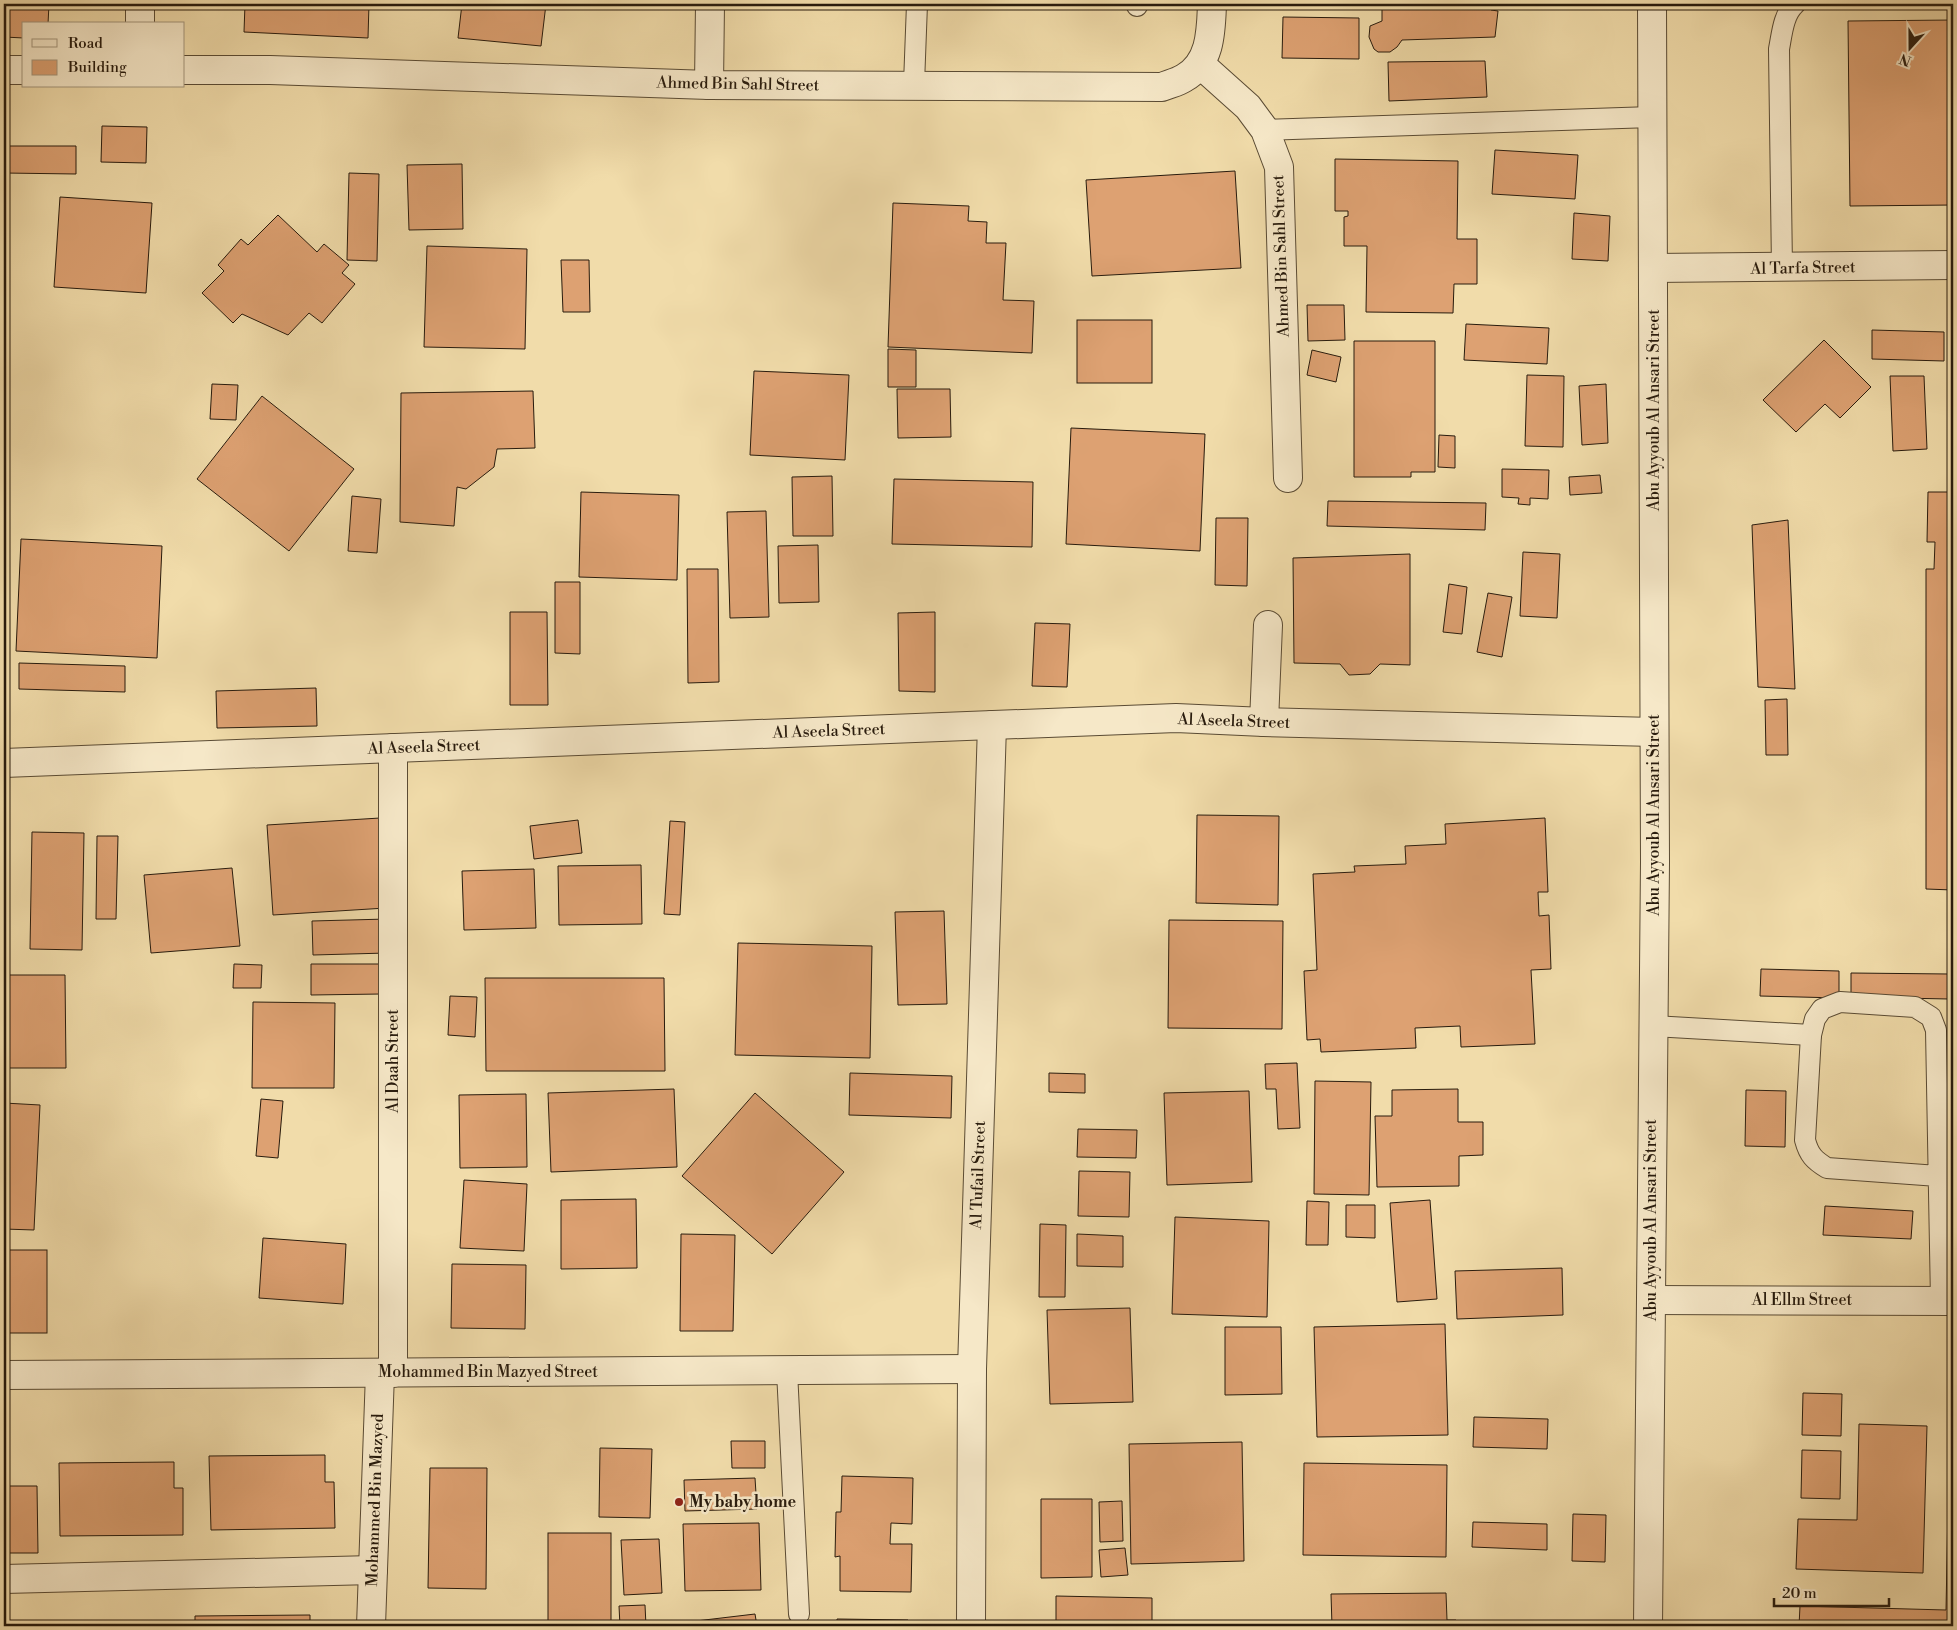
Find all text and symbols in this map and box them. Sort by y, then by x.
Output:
legend [22,22,185,88]
north arrow [1884,22,1934,72]
text: Road [68,34,103,53]
text: N [1897,49,1914,70]
text: Building [67,58,127,77]
street label: Ahmed Bin Sahl Street [656,73,820,95]
street label: Ahmed Bin Sahl Street [1268,174,1294,339]
street label: Al Tarfa Street [1749,257,1856,279]
street label: Abu Ayyoub Al Ansari Street [1644,309,1664,512]
street label: Al Aseela Street [1176,709,1291,733]
street label: Abu Ayyoub Al Ansari Street [1644,714,1664,917]
street label: Al Aseela Street [771,719,886,743]
street label: Al Aseela Street [366,735,481,759]
street label: Al Daah Street [383,1009,403,1114]
street label: Abu Ayyoub Al Ansari Street [1641,1119,1661,1322]
street label: Al Tufail Street [966,1120,990,1231]
street label: Al Ellm Street [1751,1290,1852,1310]
street label: Mohammed Bin Mazyed Street [378,1362,598,1382]
street label: Mohammed Bin Mazyed [362,1413,388,1587]
place label: My baby home [689,1492,797,1512]
marker: My baby home [673,1496,685,1508]
scale bar [1774,1575,1890,1607]
text: 20 m [1782,1584,1817,1603]

